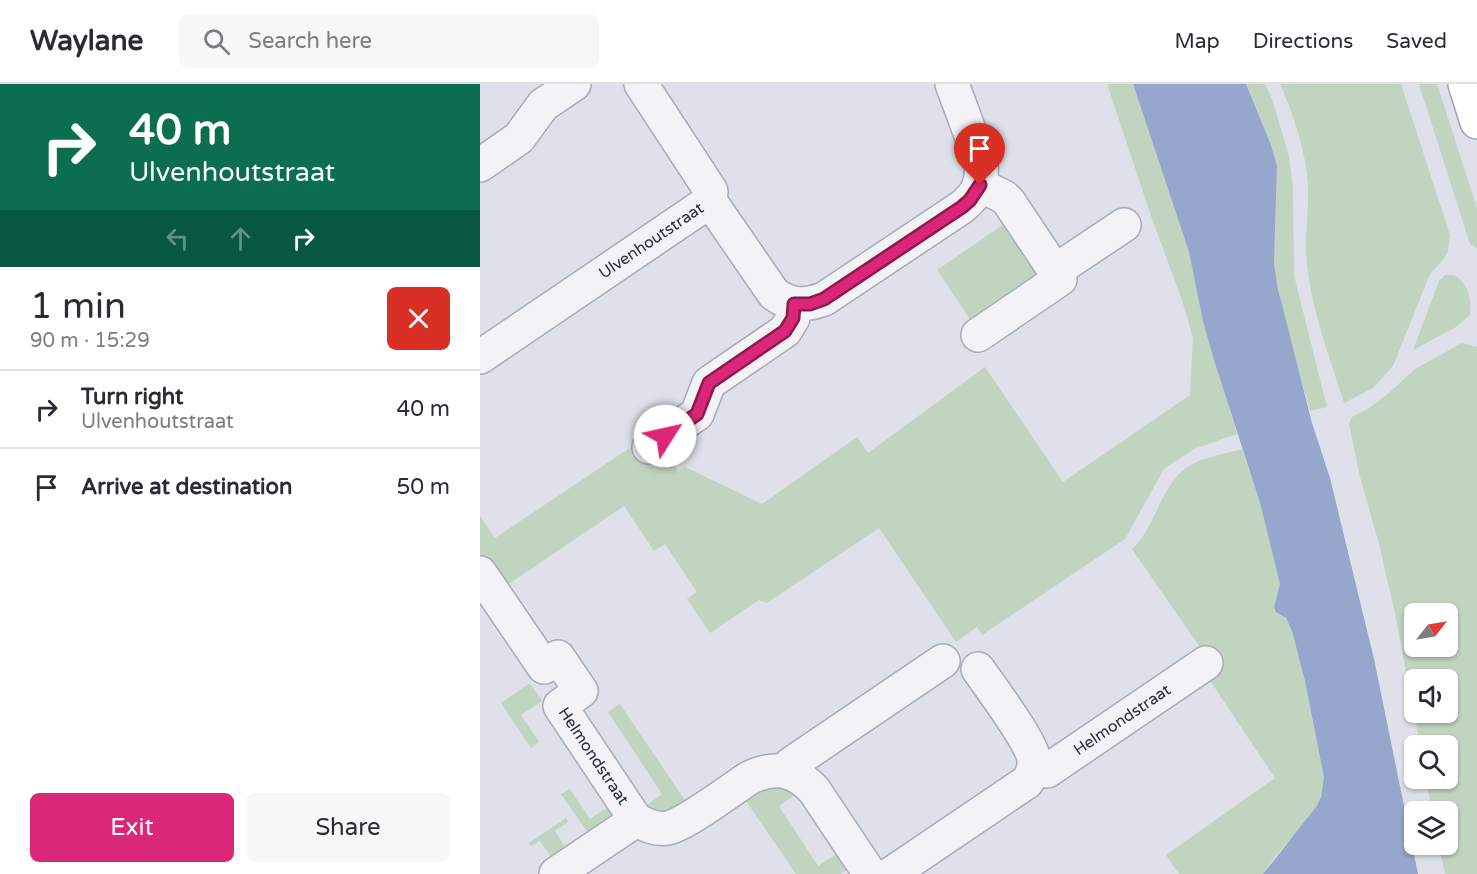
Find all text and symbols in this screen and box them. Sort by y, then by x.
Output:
search box [179,14,599,68]
text: Waylane [30,24,143,58]
icon: search [200,25,233,58]
text: Search here [248,28,372,54]
text: Map [1174,29,1220,54]
text: Directions [1253,29,1353,54]
text: Saved [1386,29,1447,54]
text: 40 m [129,105,231,156]
icon: right [30,108,108,186]
pin [954,123,1005,185]
icon: arrive [963,132,996,165]
text: Ulvenhoutstraat [129,156,335,189]
street label: Ulvenhoutstraat [595,198,708,283]
icon: left [161,222,194,255]
icon: ahead [224,222,257,255]
icon: right [287,222,320,255]
text: 1 min [30,285,126,328]
button: close [387,287,450,350]
text: 90 m · 15:29 [30,329,150,353]
text: Turn right [81,384,183,410]
icon: right [30,393,63,426]
text: 40 m [396,396,450,422]
position arrow [633,404,697,468]
text: Ulvenhoutstraat [81,410,234,434]
icon: arrive [30,471,63,504]
text: Arrive at destination [81,474,292,500]
text: 50 m [396,474,450,500]
north arrow [1404,603,1458,657]
map controls [1404,603,1458,855]
button: sound [1404,669,1458,723]
street label: Helmondstraat [1070,680,1175,760]
street label: Helmondstraat [554,704,633,809]
button: search [1404,735,1458,789]
button: Exit [30,793,234,862]
button: Share [246,793,450,862]
button: layers [1404,801,1458,855]

